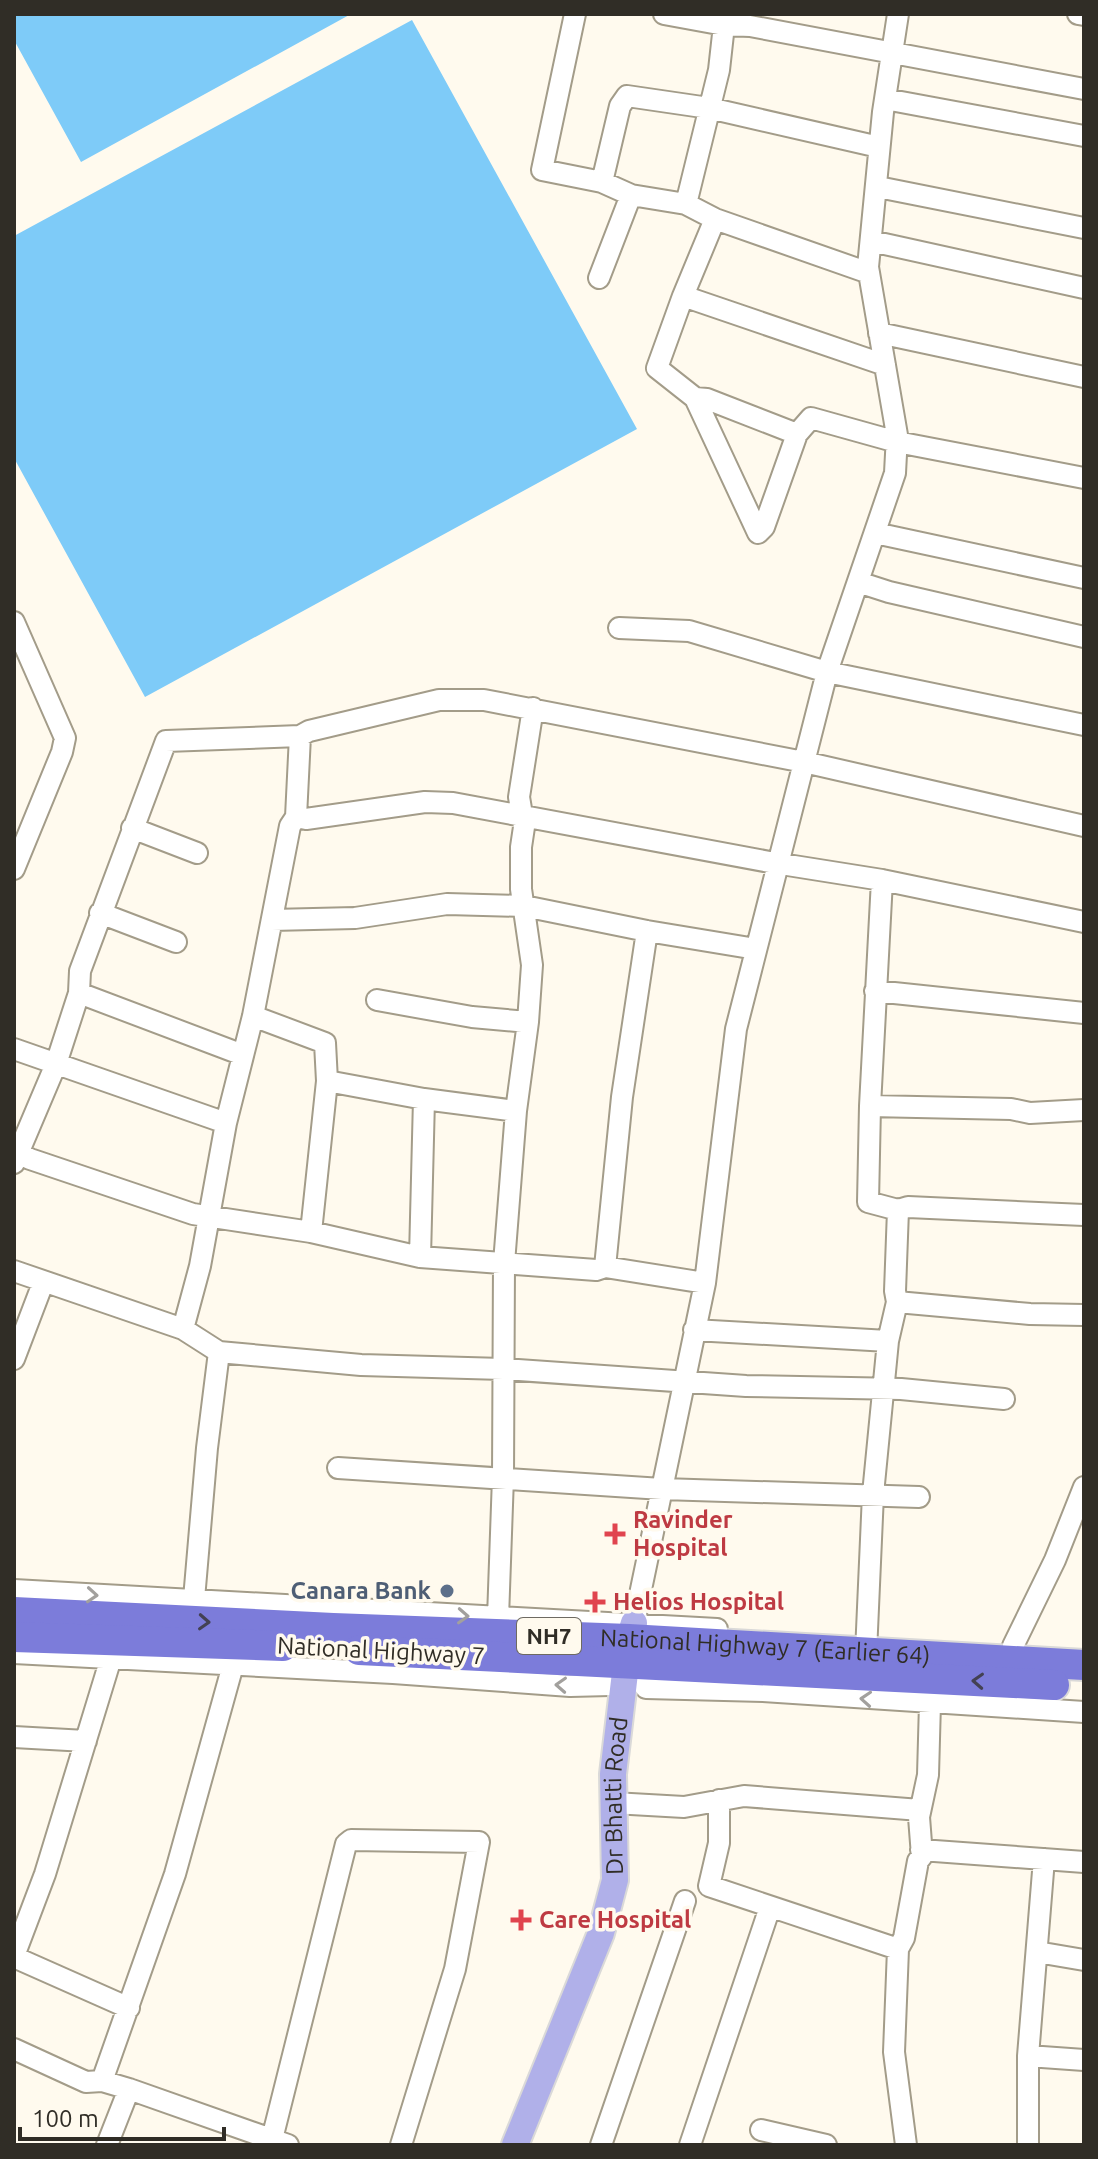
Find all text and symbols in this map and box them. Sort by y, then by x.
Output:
place label: Ravinder Hospital [633,1506,733,1561]
marker: Ravinder Hospital [604,1523,626,1545]
place label: Canara Bank [291,1577,432,1604]
marker: Canara Bank [438,1582,456,1600]
one-way arrow [86,1586,99,1603]
place label: Helios Hospital [613,1588,784,1615]
marker: Helios Hospital [584,1591,606,1613]
one-way arrow [457,1607,470,1624]
one-way arrow [198,1613,211,1630]
road number: NH7 [517,1618,581,1654]
street label: National Highway 7 (Earlier 64) [599,1624,931,1669]
street label: National Highway 7 [276,1632,486,1669]
one-way arrow [971,1673,984,1690]
one-way arrow [554,1677,567,1694]
one-way arrow [859,1691,872,1708]
street label: Dr Bhatti Road [599,1715,633,1875]
place label: Care Hospital [539,1906,691,1933]
marker: Care Hospital [510,1909,532,1931]
scale bar [20,2091,224,2141]
text: 100 m [32,2105,99,2132]

